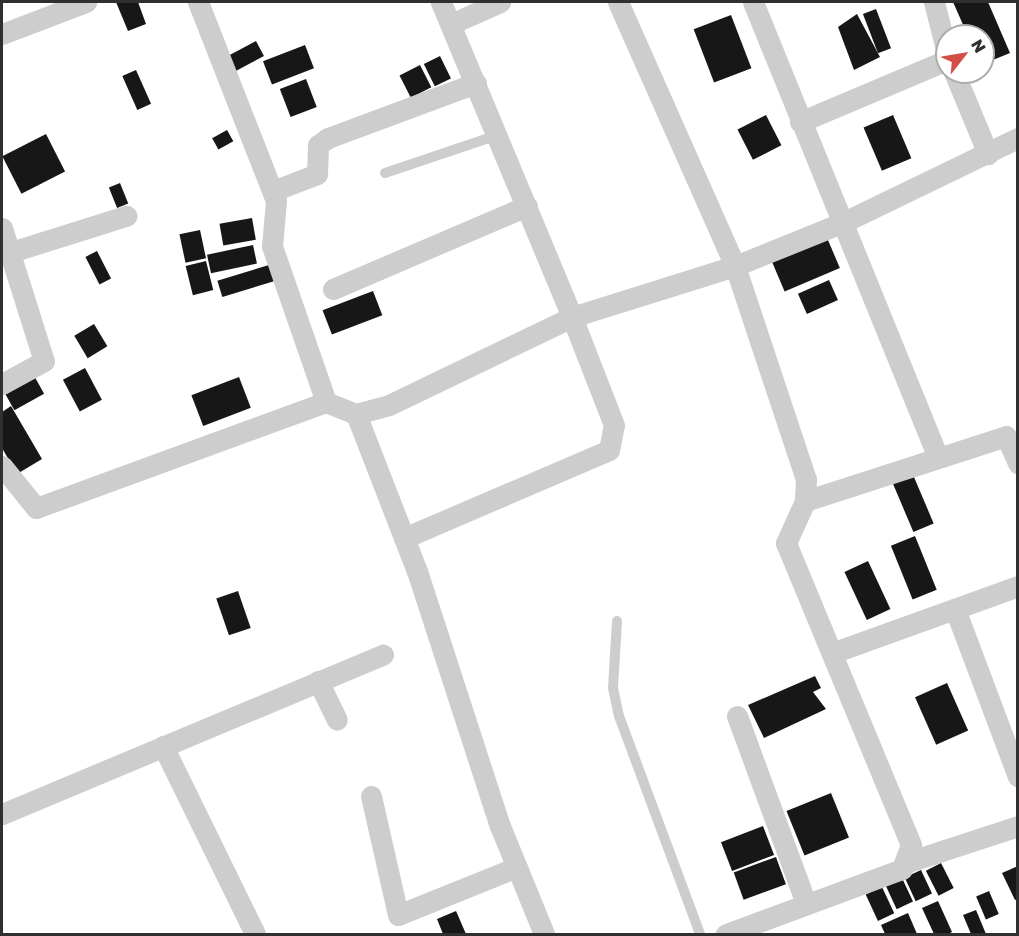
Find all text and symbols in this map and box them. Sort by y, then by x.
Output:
north arrow [935,24,995,84]
text: N [967,35,990,56]

